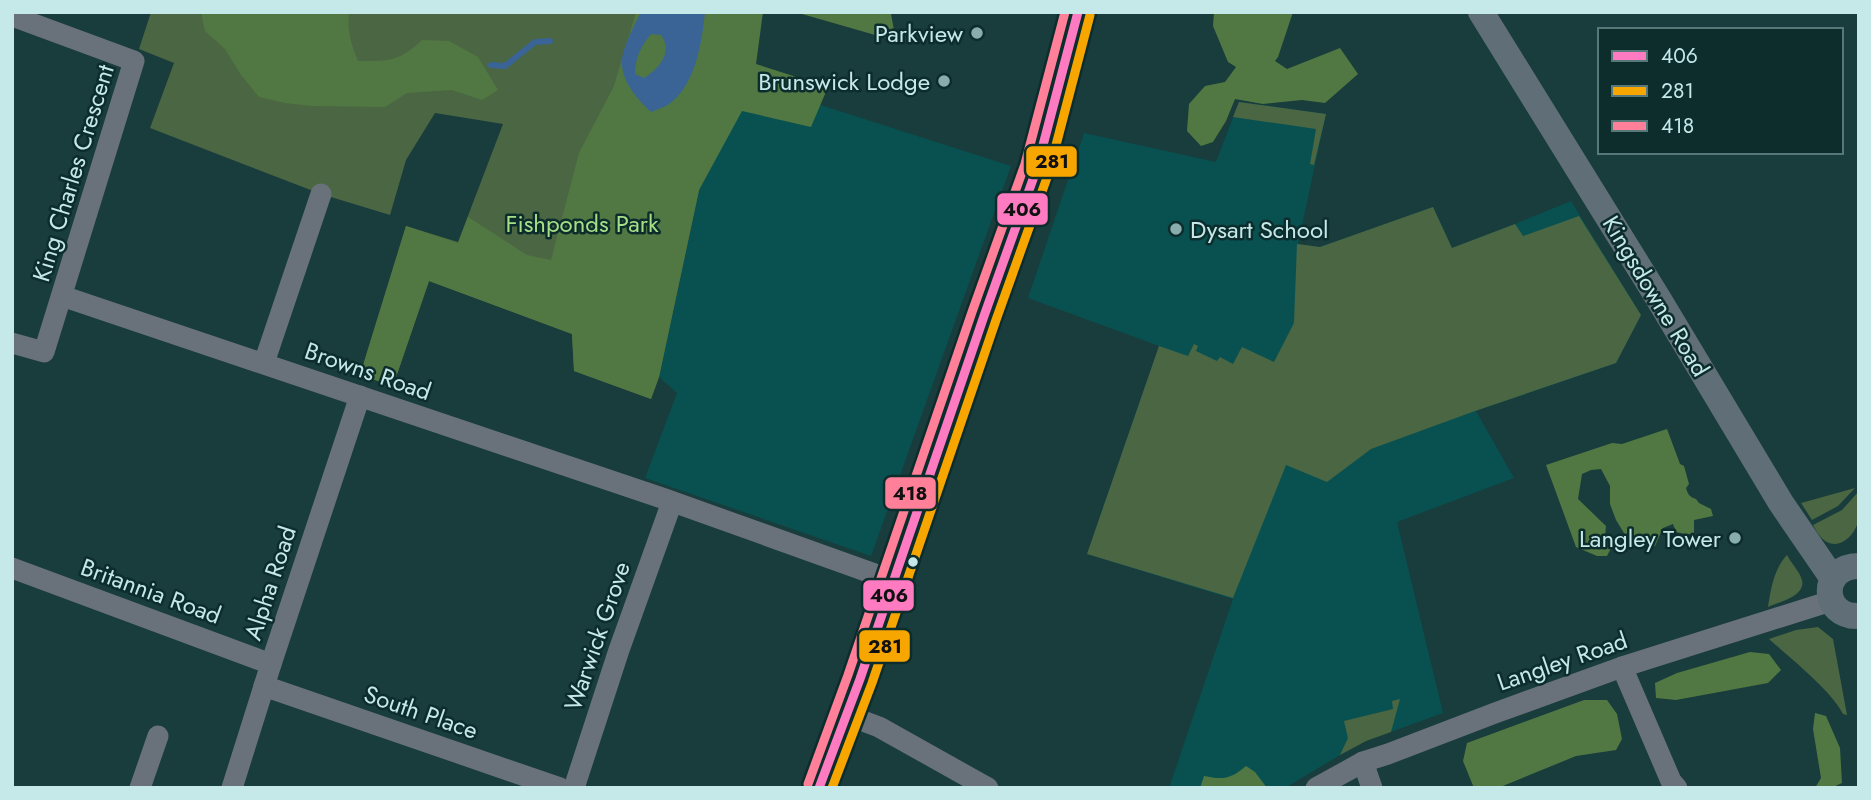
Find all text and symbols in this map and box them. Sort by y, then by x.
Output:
place label: Parkview [875,16,964,51]
marker: Parkview [969,25,985,41]
legend [1598,28,1843,154]
text: 406 [1661,41,1698,71]
street label: King Charles Crescent [23,60,123,286]
place label: Brunswick Lodge [758,64,930,99]
marker: Brunswick Lodge [936,73,952,89]
text: 281 [1661,76,1694,106]
text: 418 [1661,111,1694,141]
line badge: 281 [1025,145,1078,178]
text: 281 [1035,148,1069,175]
line badge: 406 [996,192,1049,226]
text: 406 [1003,196,1041,223]
park label: Fishponds Park [505,206,659,241]
street label: Kingsdowne Road [1594,209,1718,383]
place label: Dysart School [1190,212,1329,247]
marker: Dysart School [1168,221,1184,237]
street label: Browns Road [300,333,436,409]
line badge: 418 [884,476,937,510]
text: 418 [893,480,927,507]
street label: Alpha Road [235,521,305,645]
place label: Langley Tower [1579,521,1722,556]
marker: Langley Tower [1727,530,1743,546]
street label: Britannia Road [76,549,226,633]
unlabelled marker [906,555,920,569]
street label: Warwick Grove [555,557,639,715]
line badge: 406 [862,579,915,612]
text: 406 [870,582,908,609]
street label: Langley Road [1492,622,1632,700]
line badge: 281 [858,629,911,663]
text: 281 [868,633,902,660]
street label: South Place [359,676,483,748]

